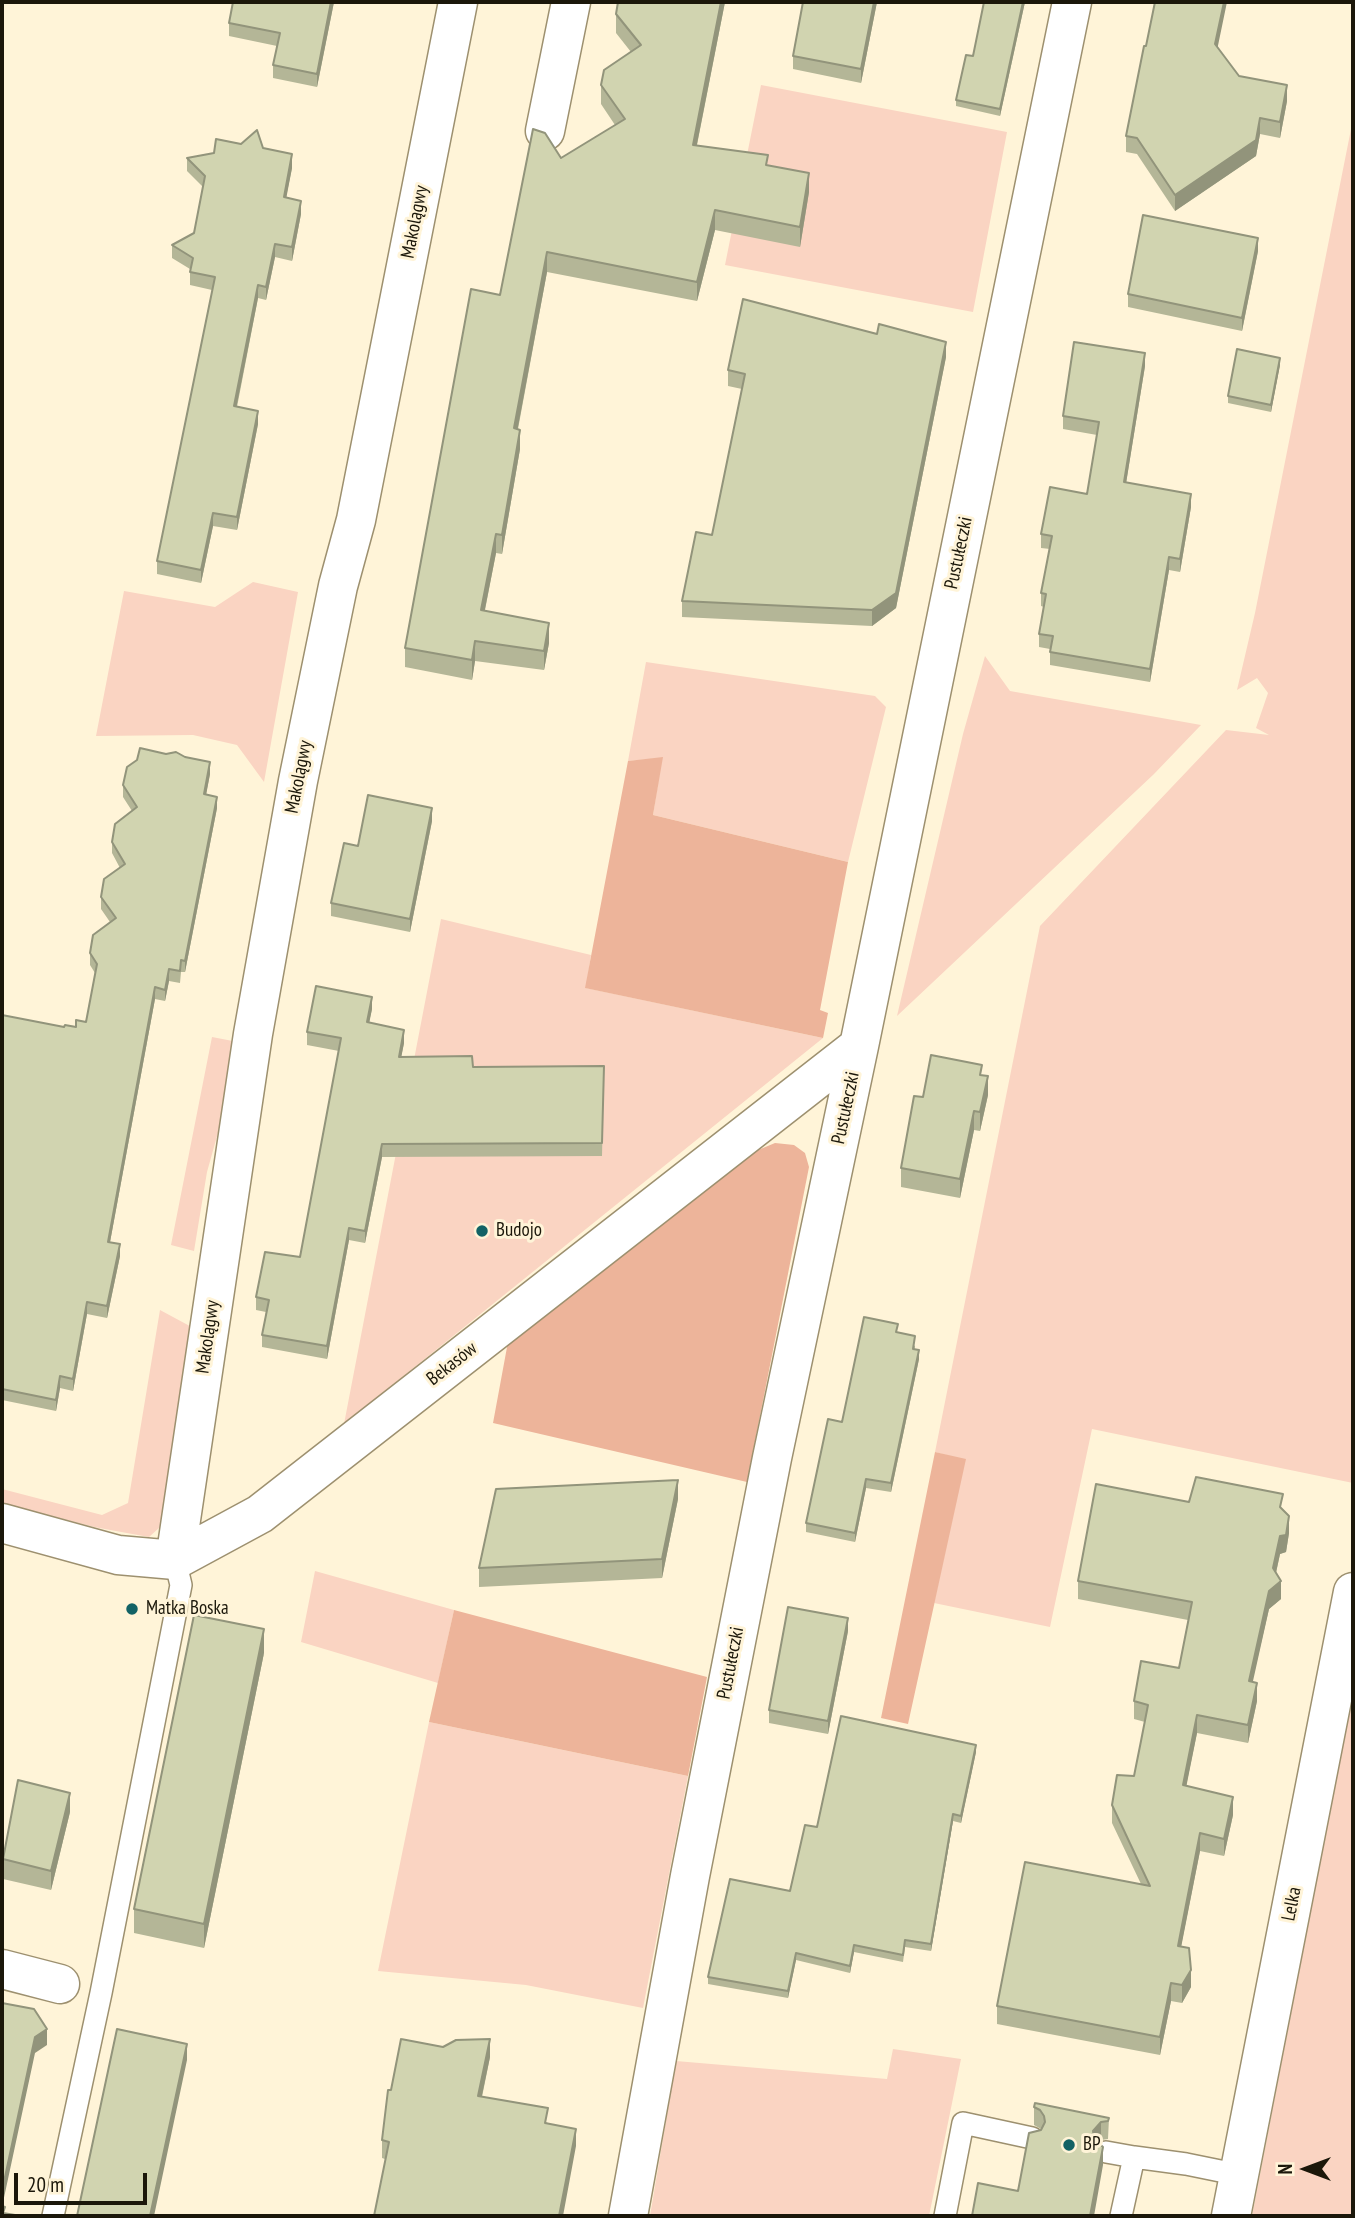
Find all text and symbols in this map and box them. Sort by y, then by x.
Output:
street label: Makolągwy [397,184,433,260]
street label: Pustułeczki [940,515,978,591]
street label: Makolągwy [281,739,317,815]
street label: Pustułeczki [827,1070,865,1146]
place label: Budojo [496,1220,542,1242]
marker: Budojo [474,1223,490,1239]
street label: Makolągwy [192,1299,224,1375]
street label: Bekasów [422,1337,482,1391]
place label: Matka Boska [146,1598,228,1620]
marker: Matka Boska [124,1601,140,1617]
street label: Pustułeczki [713,1625,749,1701]
street label: Lelka [1278,1885,1306,1923]
place label: BP [1083,2134,1101,2156]
north arrow [1271,2134,1341,2204]
marker: BP [1061,2137,1077,2153]
scale bar [18,2158,150,2202]
text: N [1273,2164,1297,2174]
text: 20 m [27,2171,64,2198]

